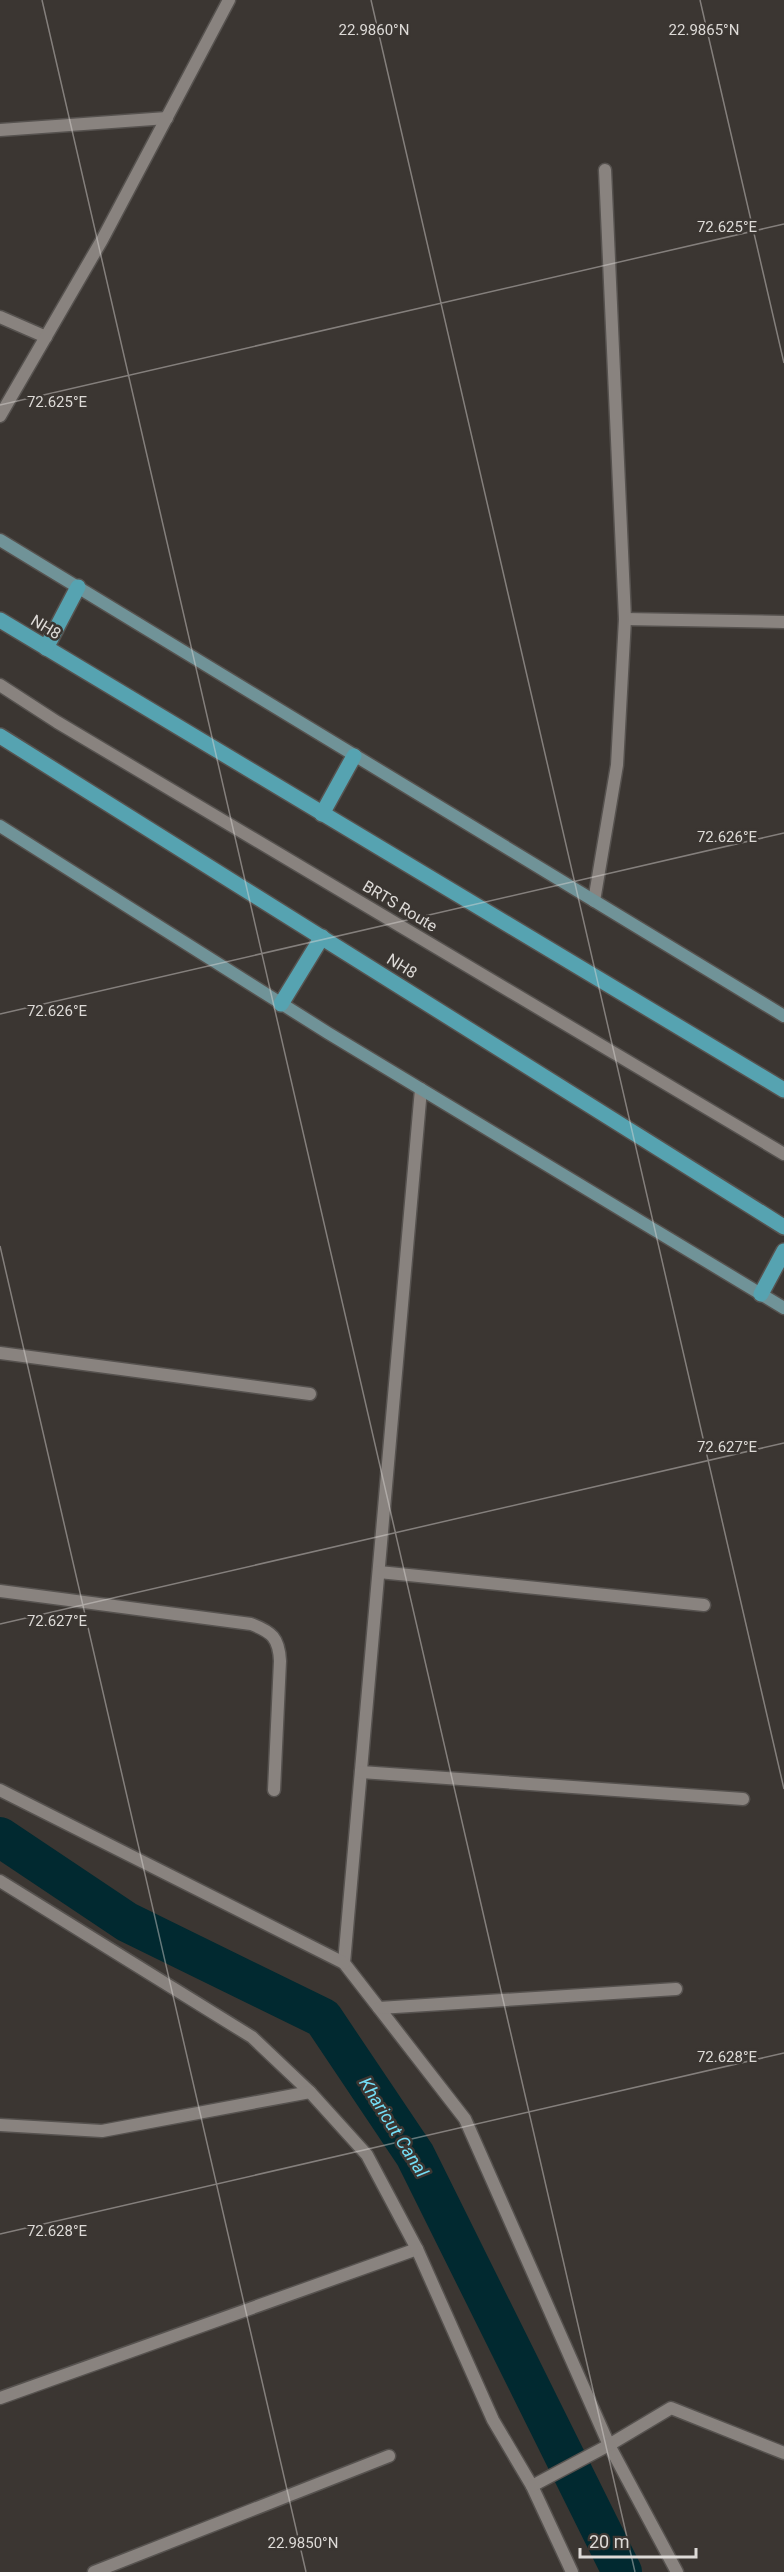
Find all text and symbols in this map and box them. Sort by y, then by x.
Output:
text: 22.9860°N [339,21,409,39]
text: 22.9865°N [669,21,739,39]
text: 72.625°E [697,218,758,236]
text: 72.625°E [27,393,88,411]
street label: NH8 [27,611,65,643]
text: 72.626°E [697,828,758,846]
street label: BRTS Route [359,876,441,936]
street label: NH8 [383,950,421,982]
text: 72.626°E [27,1002,88,1020]
text: 72.627°E [697,1438,758,1456]
text: 72.627°E [27,1612,88,1630]
text: 72.628°E [697,2048,758,2066]
water label: Kharicut Canal [355,2073,433,2181]
text: 72.628°E [27,2222,88,2240]
scale bar [580,2521,696,2559]
text: 20 m [589,2531,629,2552]
text: 22.9850°N [268,2534,338,2552]

